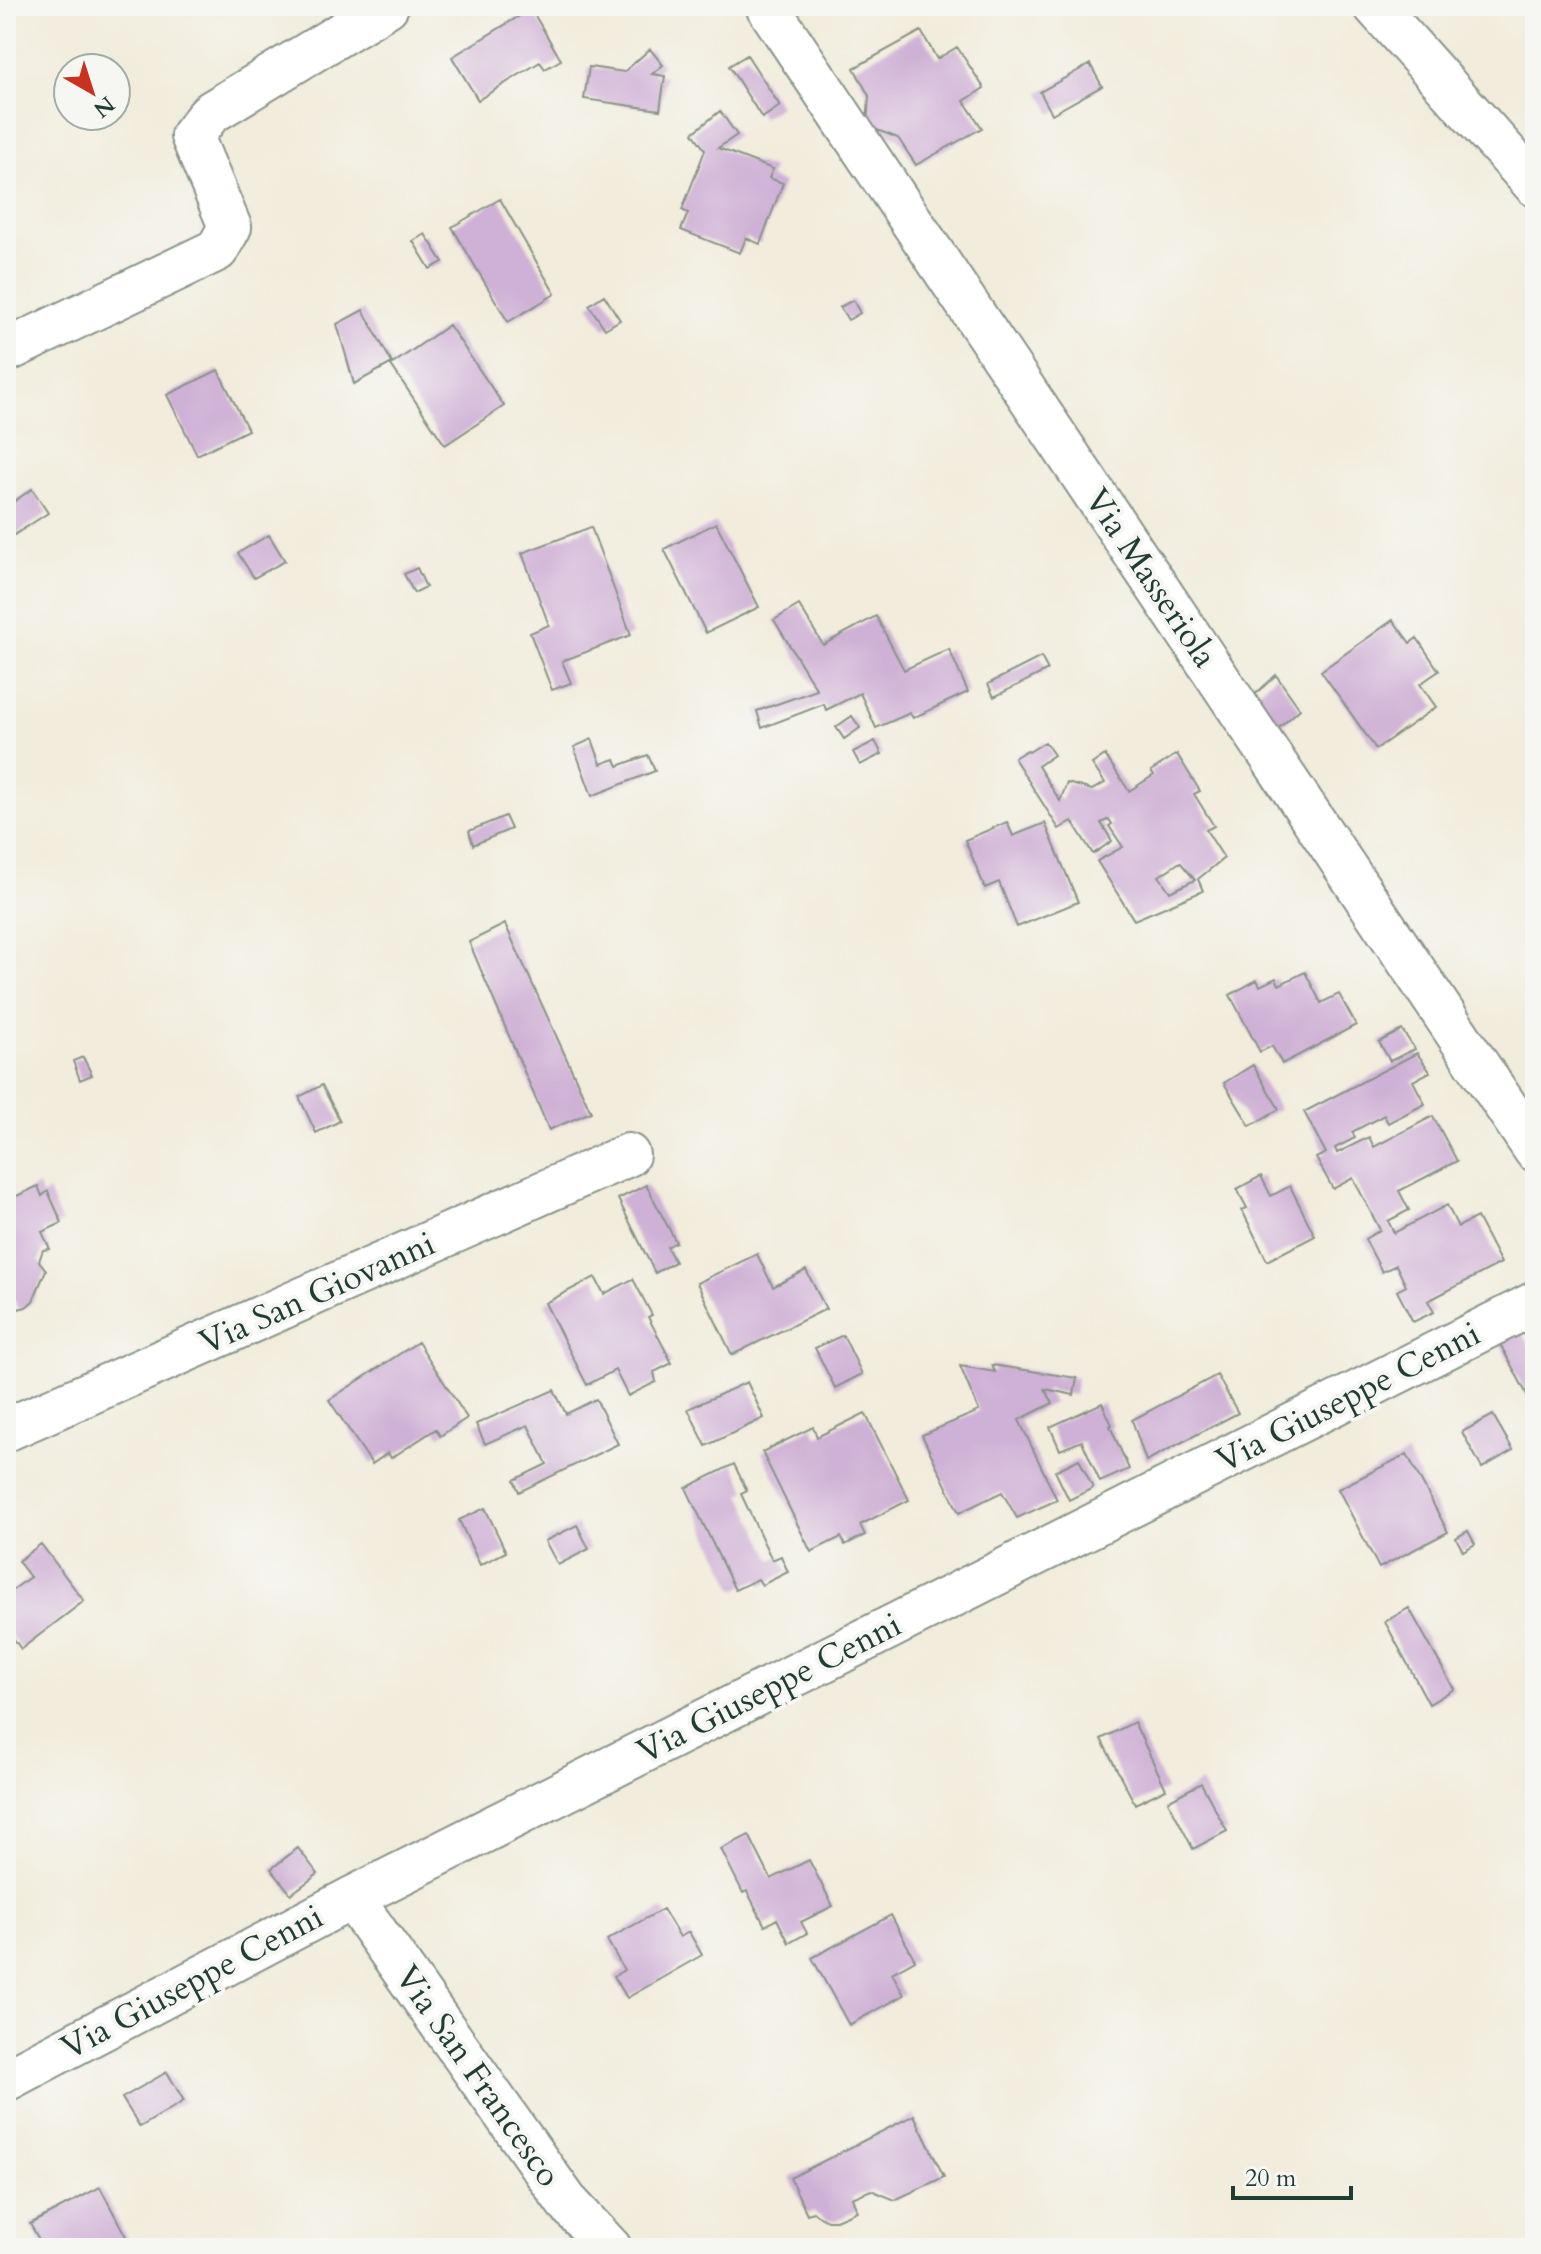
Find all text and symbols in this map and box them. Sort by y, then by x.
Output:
north arrow [52,52,132,132]
text: N [87,89,121,124]
street label: Via Masseriola [1074,479,1228,677]
street label: Via San Giovanni [192,1220,442,1366]
street label: Via Giuseppe Cenni [1208,1311,1488,1483]
street label: Via Giuseppe Cenni [629,1602,909,1774]
street label: Via Giuseppe Cenni [53,1893,331,2071]
street label: Via San Francesco [384,1956,572,2196]
scale bar [1233,2150,1351,2200]
text: 20 m [1245,2162,1297,2195]

